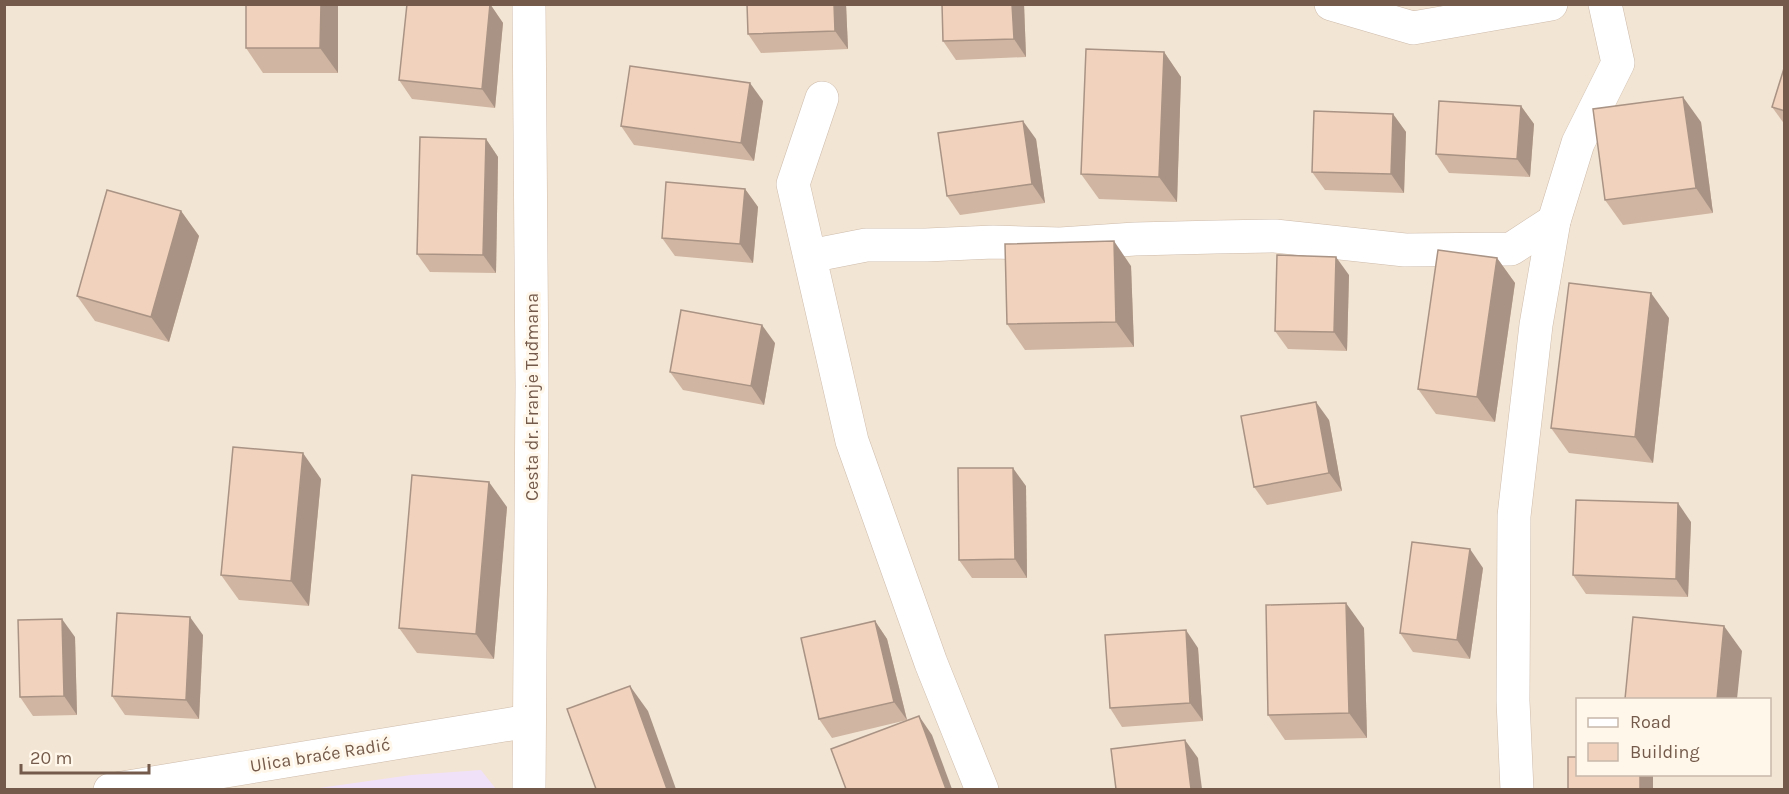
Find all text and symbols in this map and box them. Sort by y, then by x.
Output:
street label: Cesta dr. Franje Tuđmana [521,293,543,501]
legend [1576,698,1771,776]
text: Road [1630,711,1671,733]
street label: Ulica braće Radić [248,733,392,777]
scale bar [21,737,148,775]
text: Building [1630,741,1700,763]
text: 20 m [30,747,72,769]

